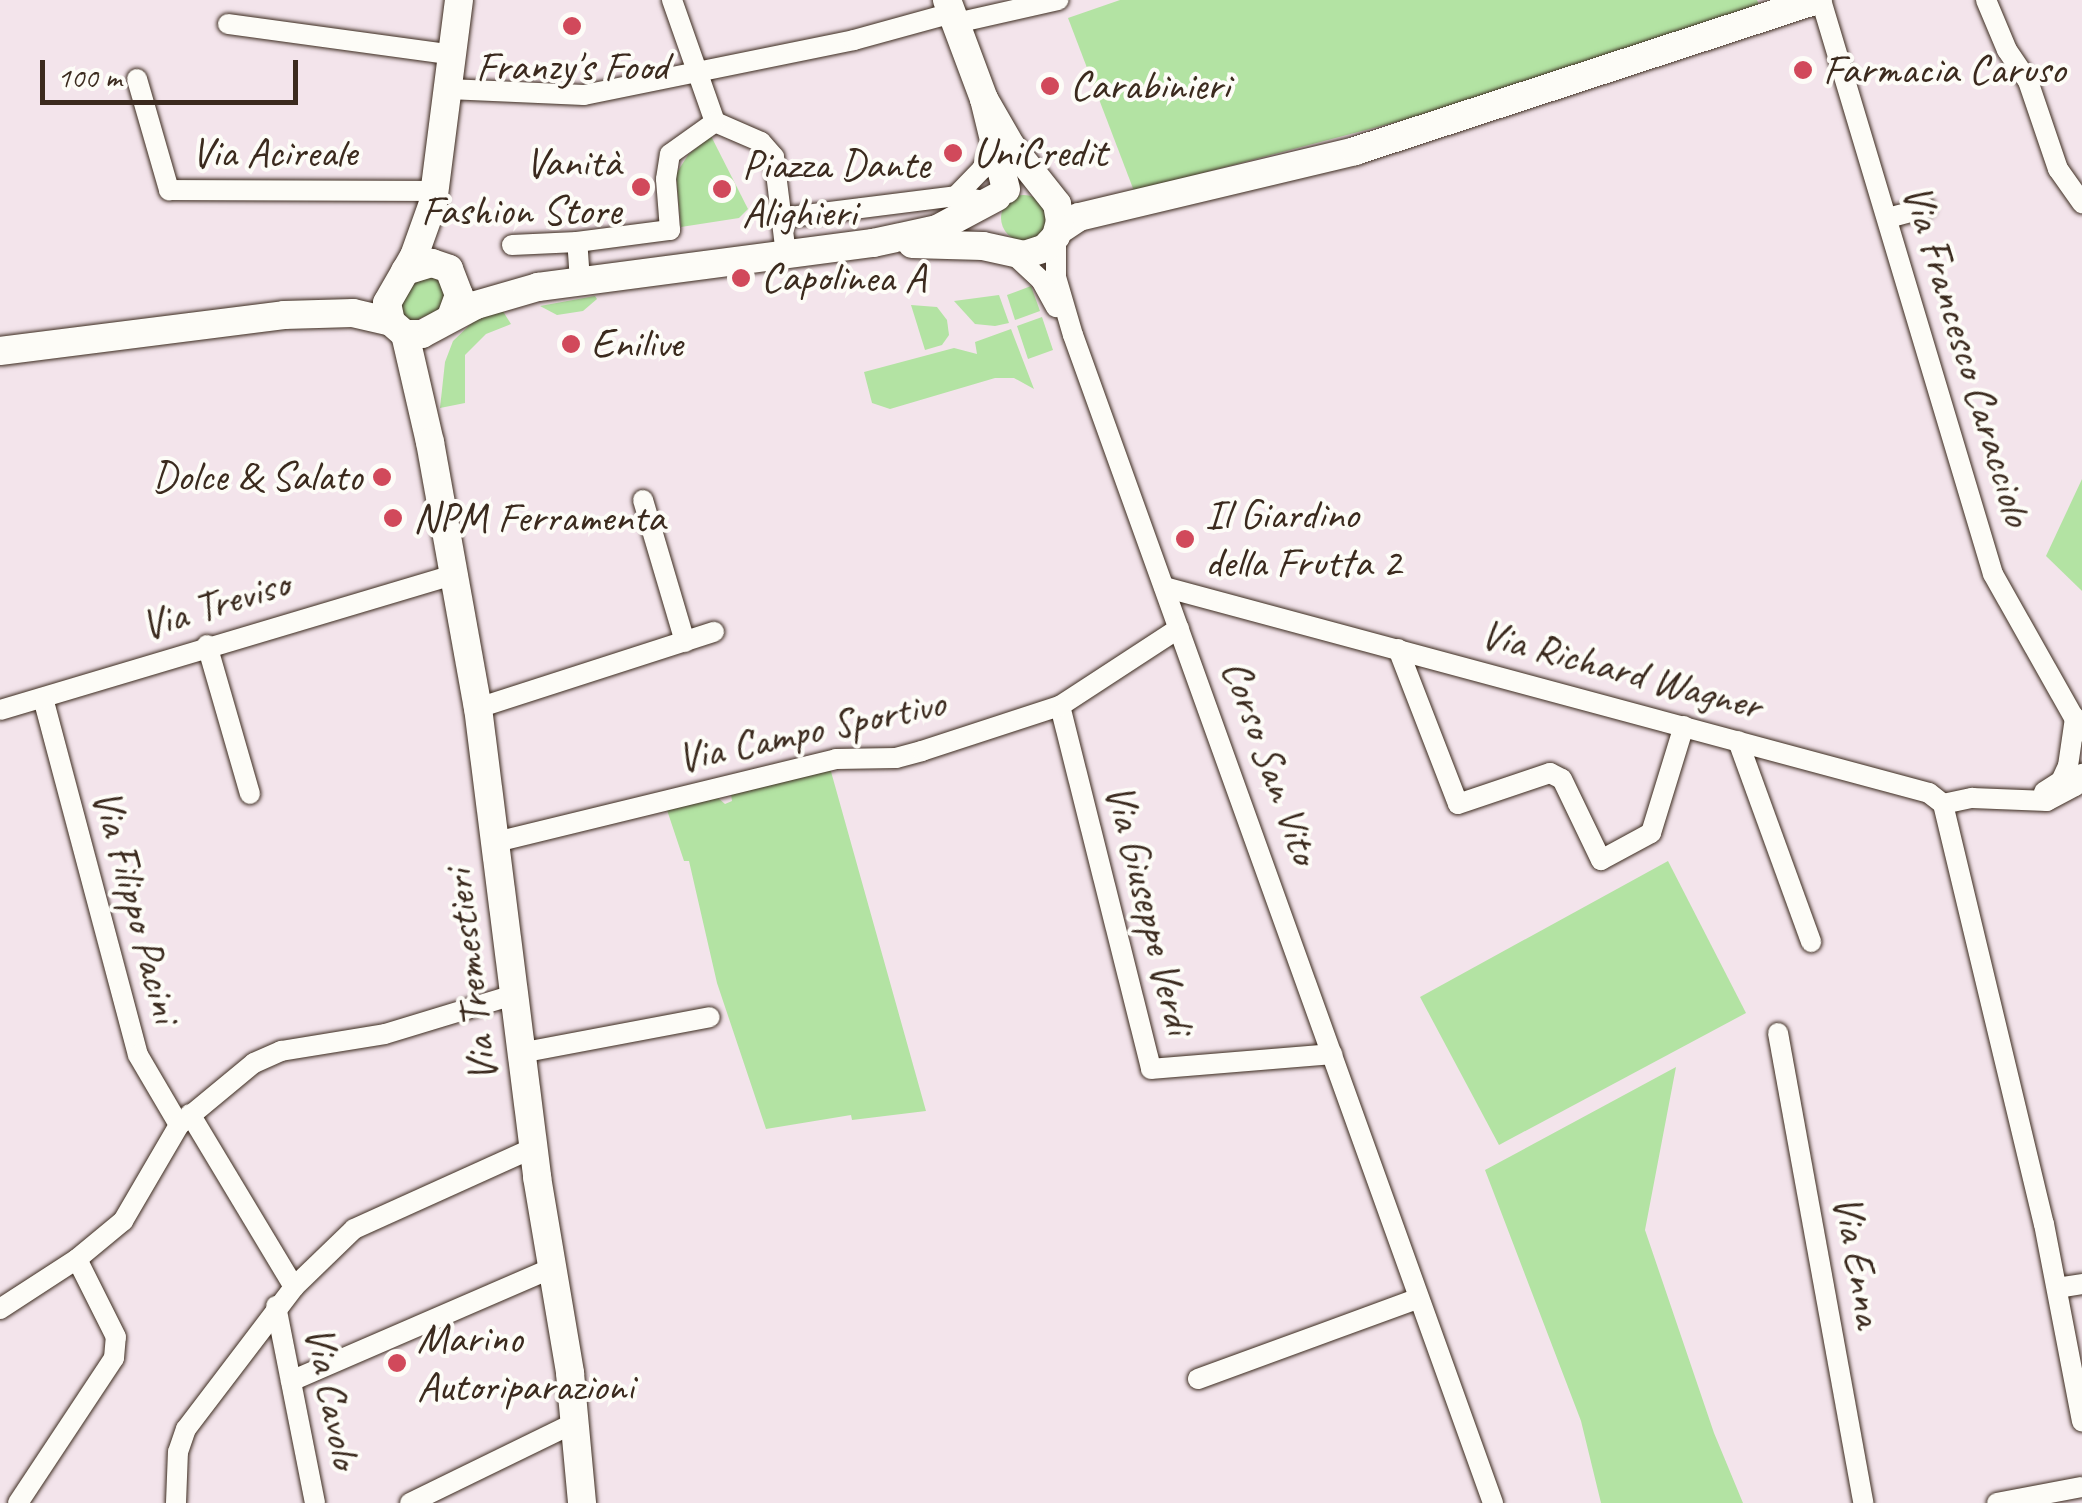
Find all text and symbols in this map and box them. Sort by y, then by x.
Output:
marker: Franzy's Food [561,15,583,37]
scale bar [45,40,302,102]
place label: Franzy's Food [476,42,668,92]
place label: Farmacia Caruso [1823,45,2067,95]
text: 100 m [57,58,122,96]
marker: Farmacia Caruso [1792,59,1814,81]
place label: Carabinieri [1070,61,1230,111]
marker: Carabinieri [1039,75,1061,97]
street label: Via Acireale [191,128,357,178]
place label: UniCredit [973,128,1107,178]
place label: Vanità Fashion Store [421,138,621,236]
place label: Piazza Dante Alighieri [742,140,930,238]
marker: UniCredit [942,142,964,164]
marker: Vanità Fashion Store [630,176,652,198]
marker: Piazza Dante Alighieri [711,178,733,200]
street label: Via Francesco Caracciolo [1891,178,2043,532]
place label: Capolinea A [761,253,925,303]
marker: Capolinea A [730,267,752,289]
place label: Enilive [591,319,682,369]
marker: Enilive [560,333,582,355]
place label: Dolce & Salato [152,452,362,502]
marker: Dolce & Salato [371,466,393,488]
place label: Il Giardino della Frutta 2 [1205,490,1399,588]
place label: NPM Ferramenta [413,493,665,543]
marker: NPM Ferramenta [382,507,404,529]
marker: Il Giardino della Frutta 2 [1174,528,1196,550]
street label: Via Treviso [135,559,295,651]
street label: Via Richard Wagner [1475,608,1767,732]
street label: Corso San Vito [1210,653,1330,871]
street label: Via Campo Sportivo [671,678,951,784]
street label: Via Giuseppe Verdi [1094,779,1204,1039]
street label: Via Filippo Pacini [81,783,191,1029]
street label: Via Tremestieri [433,868,509,1084]
street label: Via Enna [1822,1191,1894,1331]
place label: Marino Autoriparazioni [417,1314,634,1412]
street label: Via Cavolo [294,1322,370,1472]
marker: Marino Autoriparazioni [386,1352,408,1374]

